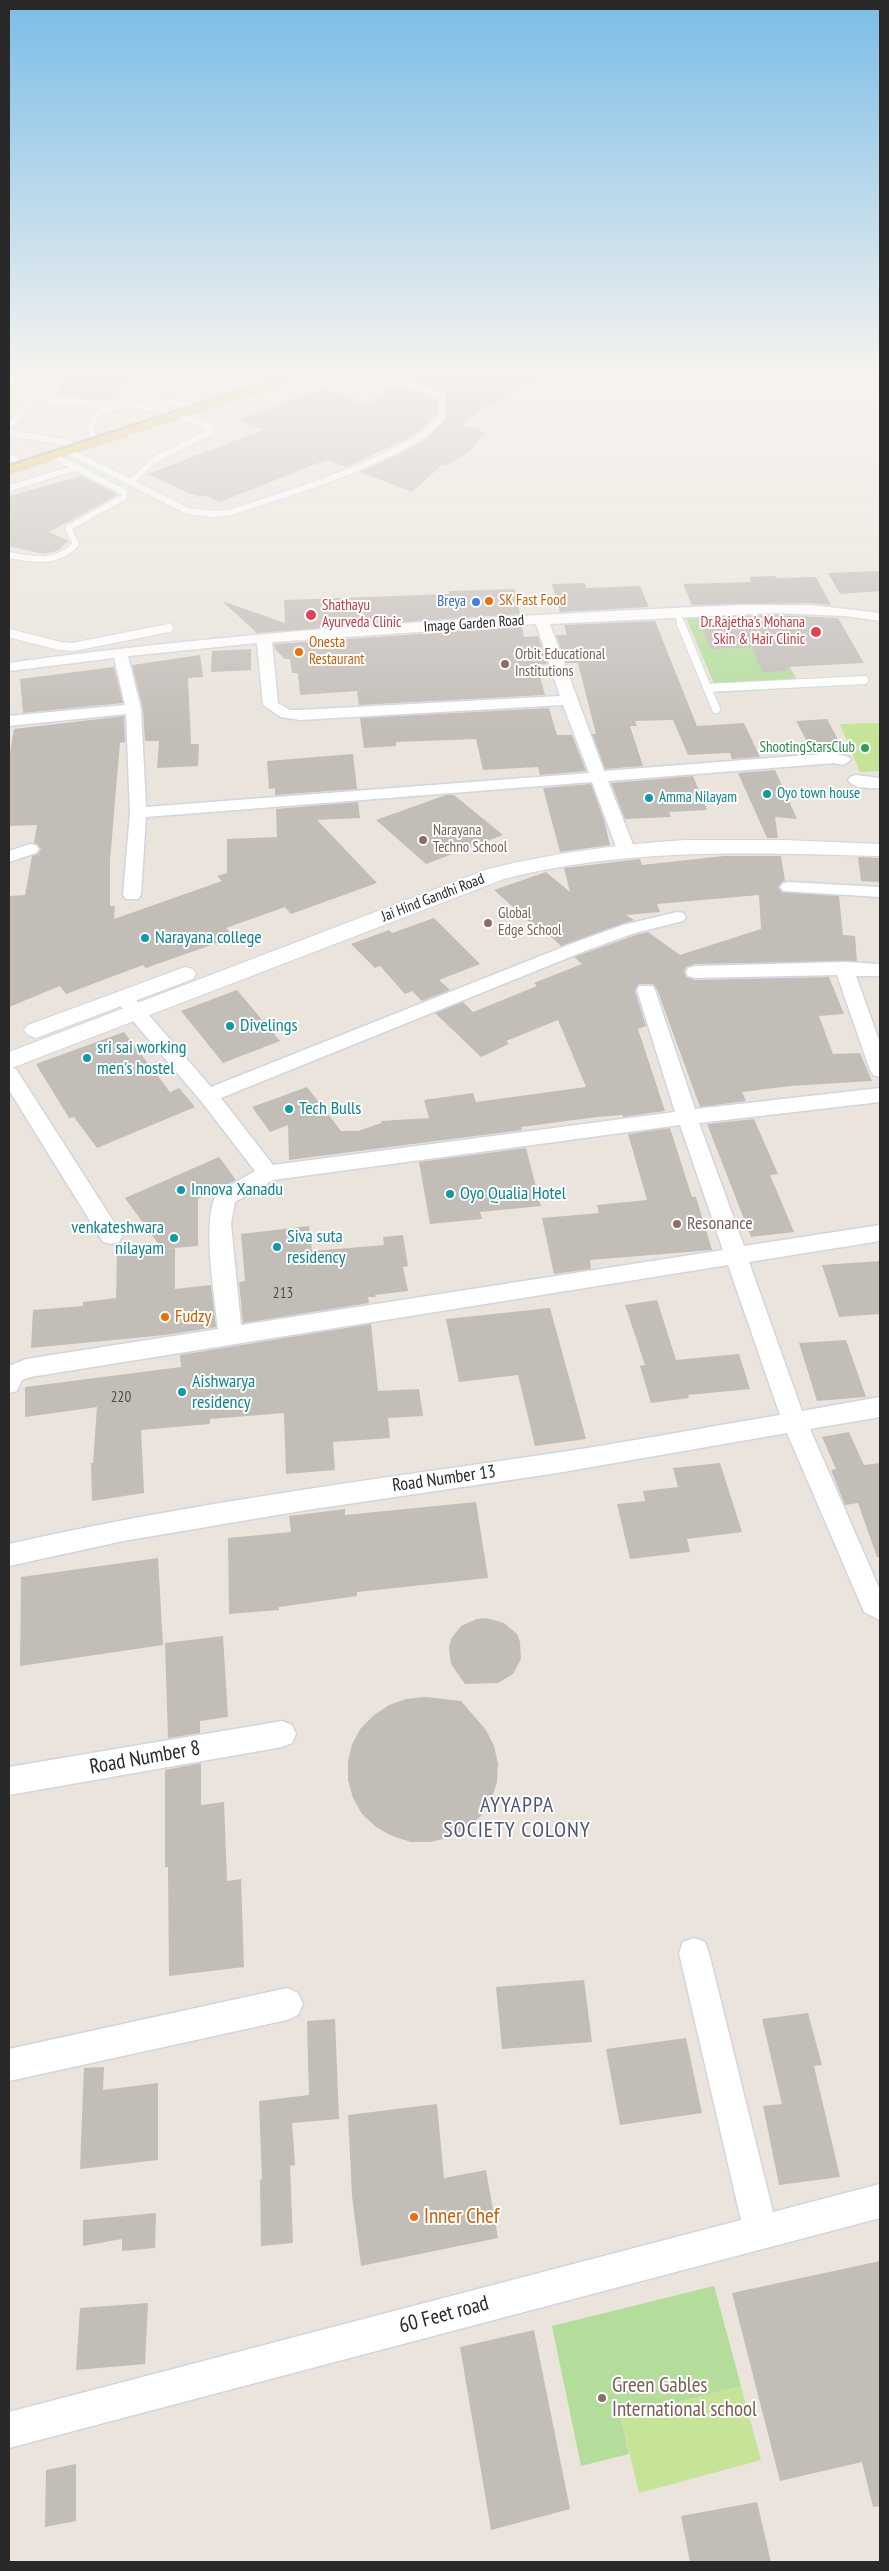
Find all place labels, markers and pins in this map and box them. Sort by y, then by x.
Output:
place label: SK Fast Food [499,592,566,610]
place label: Breya [437,593,466,611]
marker: SK Fast Food [483,595,495,607]
marker: Breya [470,596,482,608]
place label: Shathayu Ayurveda Clinic [322,597,401,632]
marker: Shathayu Ayurveda Clinic [304,608,318,622]
place label: Dr.Rajetha's Mohana Skin & Hair Clinic [701,614,805,649]
marker: Dr.Rajetha's Mohana Skin & Hair Clinic [809,625,823,639]
place label: Onesta Restaurant [309,634,364,669]
marker: Onesta Restaurant [293,646,305,658]
place label: Orbit Educational Institutions [515,646,605,681]
marker: Orbit Educational Institutions [499,658,511,670]
place label: ShootingStarsClub [759,739,855,757]
marker: ShootingStarsClub [859,742,871,754]
place label: Oyo town house [777,785,860,803]
marker: Oyo town house [761,788,773,800]
place label: Amma Nilayam [659,789,737,807]
marker: Amma Nilayam [643,792,655,804]
place label: Narayana Techno School [433,822,507,857]
marker: Narayana Techno School [417,834,429,846]
place label: Global Edge School [498,905,562,940]
marker: Global Edge School [482,917,494,929]
place label: Narayana college [155,927,262,949]
marker: Narayana college [139,932,151,944]
place label: Divelings [240,1015,298,1037]
marker: Divelings [224,1020,236,1032]
place label: sri sai working men's hostel [97,1037,186,1080]
marker: sri sai working men's hostel [81,1052,93,1064]
place label: Tech Bulls [299,1098,361,1120]
marker: Tech Bulls [283,1103,295,1115]
place label: Innova Xanadu [191,1179,283,1201]
place label: Oyo Qualia Hotel [460,1183,566,1205]
marker: Innova Xanadu [175,1184,187,1196]
marker: Oyo Qualia Hotel [444,1188,456,1200]
place label: Resonance [687,1213,753,1235]
place label: venkateshwara nilayam [71,1217,164,1260]
marker: Resonance [671,1218,683,1230]
place label: Siva suta residency [287,1226,345,1268]
marker: venkateshwara nilayam [168,1232,180,1244]
marker: Siva suta residency [271,1241,283,1253]
place label: Fudzy [175,1306,211,1328]
marker: Fudzy [159,1311,171,1323]
place label: Aishwarya residency [192,1371,255,1414]
marker: Aishwarya residency [176,1386,188,1398]
place label: Inner Chef [424,2204,499,2230]
marker: Inner Chef [408,2211,420,2223]
place label: Green Gables International school [612,2373,757,2423]
marker: Green Gables International school [596,2392,608,2404]

